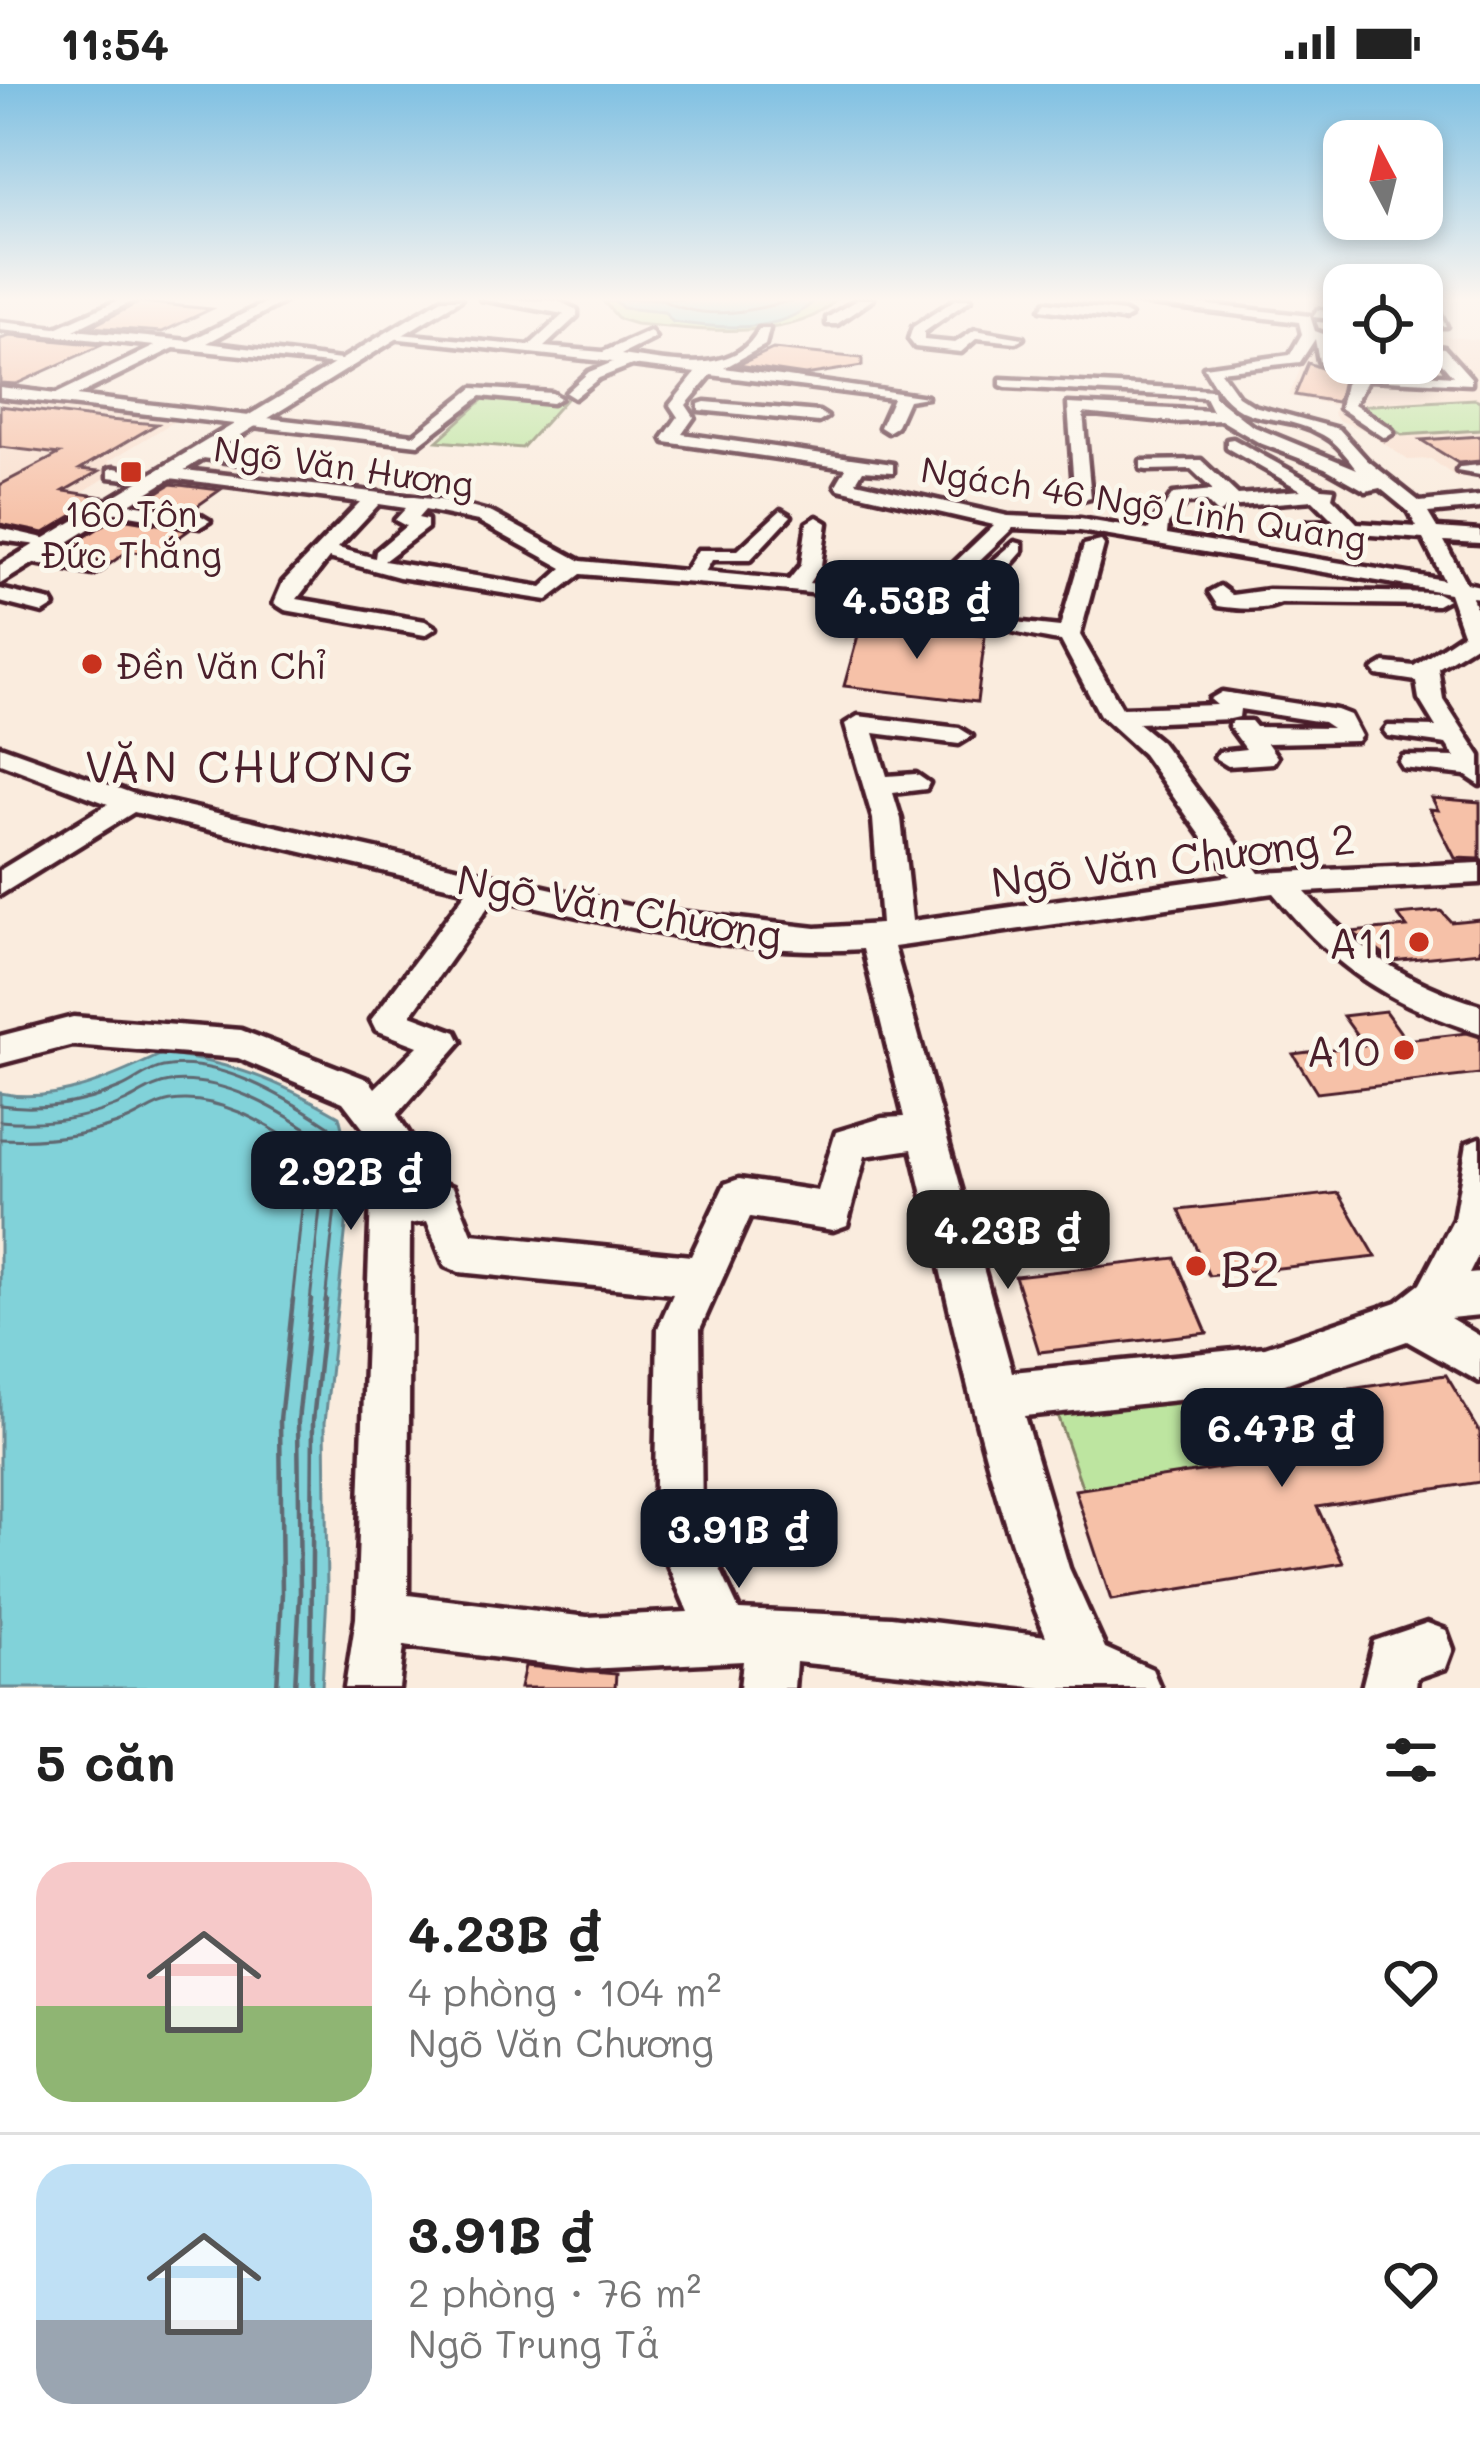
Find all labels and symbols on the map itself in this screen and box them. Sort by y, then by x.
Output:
north arrow [1323,120,1443,240]
street label: Ngõ Văn Hương [211,423,477,507]
street label: Ngách 46 Ngõ Linh Quang [918,445,1370,561]
marker: 160 Tôn Đức Thắng [118,459,144,485]
place label: 160 Tôn Đức Thắng [40,489,222,577]
pin: 4.53B ₫ [806,560,1028,662]
place label: Đền Văn Chỉ [116,641,327,688]
marker: Đền Văn Chỉ [79,651,105,677]
district label: VĂN CHƯƠNG [84,736,416,794]
street label: Ngõ Văn Chương 2 [988,809,1358,909]
street label: Ngõ Văn Chương [453,850,787,962]
place label: A11 [1328,915,1395,970]
marker: A11 [1406,929,1432,955]
place label: A10 [1306,1023,1380,1078]
marker: A10 [1391,1037,1417,1063]
pin: 2.92B ₫ [240,1131,462,1233]
pin: 4.23B ₫ [897,1190,1119,1292]
place label: B2 [1220,1233,1280,1300]
marker: B2 [1183,1253,1209,1279]
pin: 6.47B ₫ [1171,1388,1393,1490]
pin: 3.91B ₫ [628,1489,850,1591]

